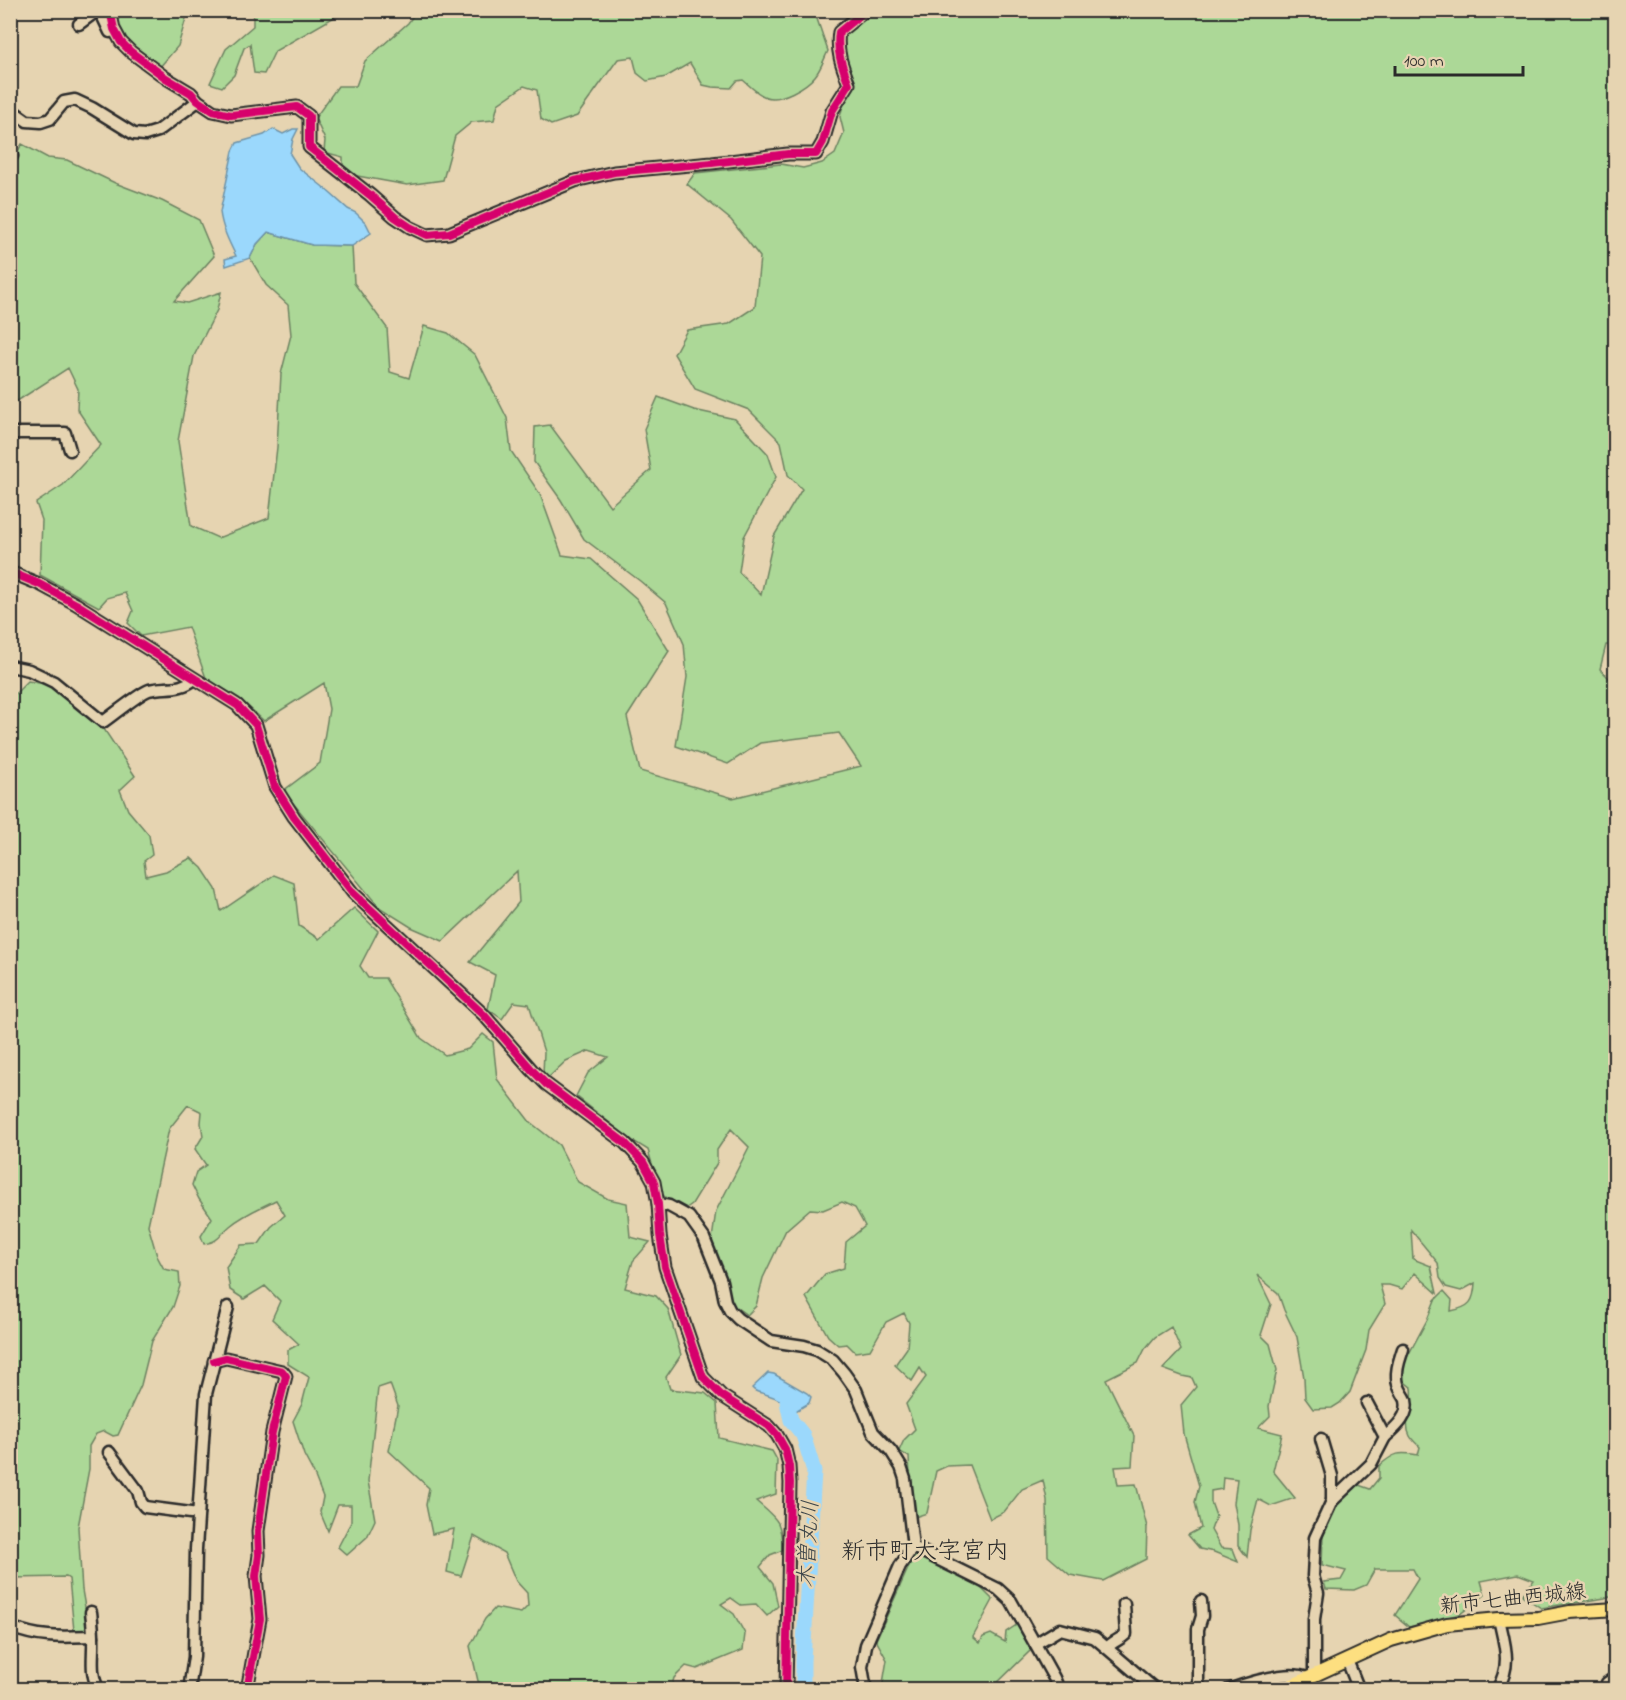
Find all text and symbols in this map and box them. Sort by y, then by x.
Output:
scale bar [1395,39,1522,77]
text: 100 m [1404,49,1444,75]
water label: 木曽丸川 [792,1499,828,1589]
district label: 新市町大字宮内 [841,1535,1009,1570]
street label: 新市七曲西城線 [1438,1577,1588,1623]

